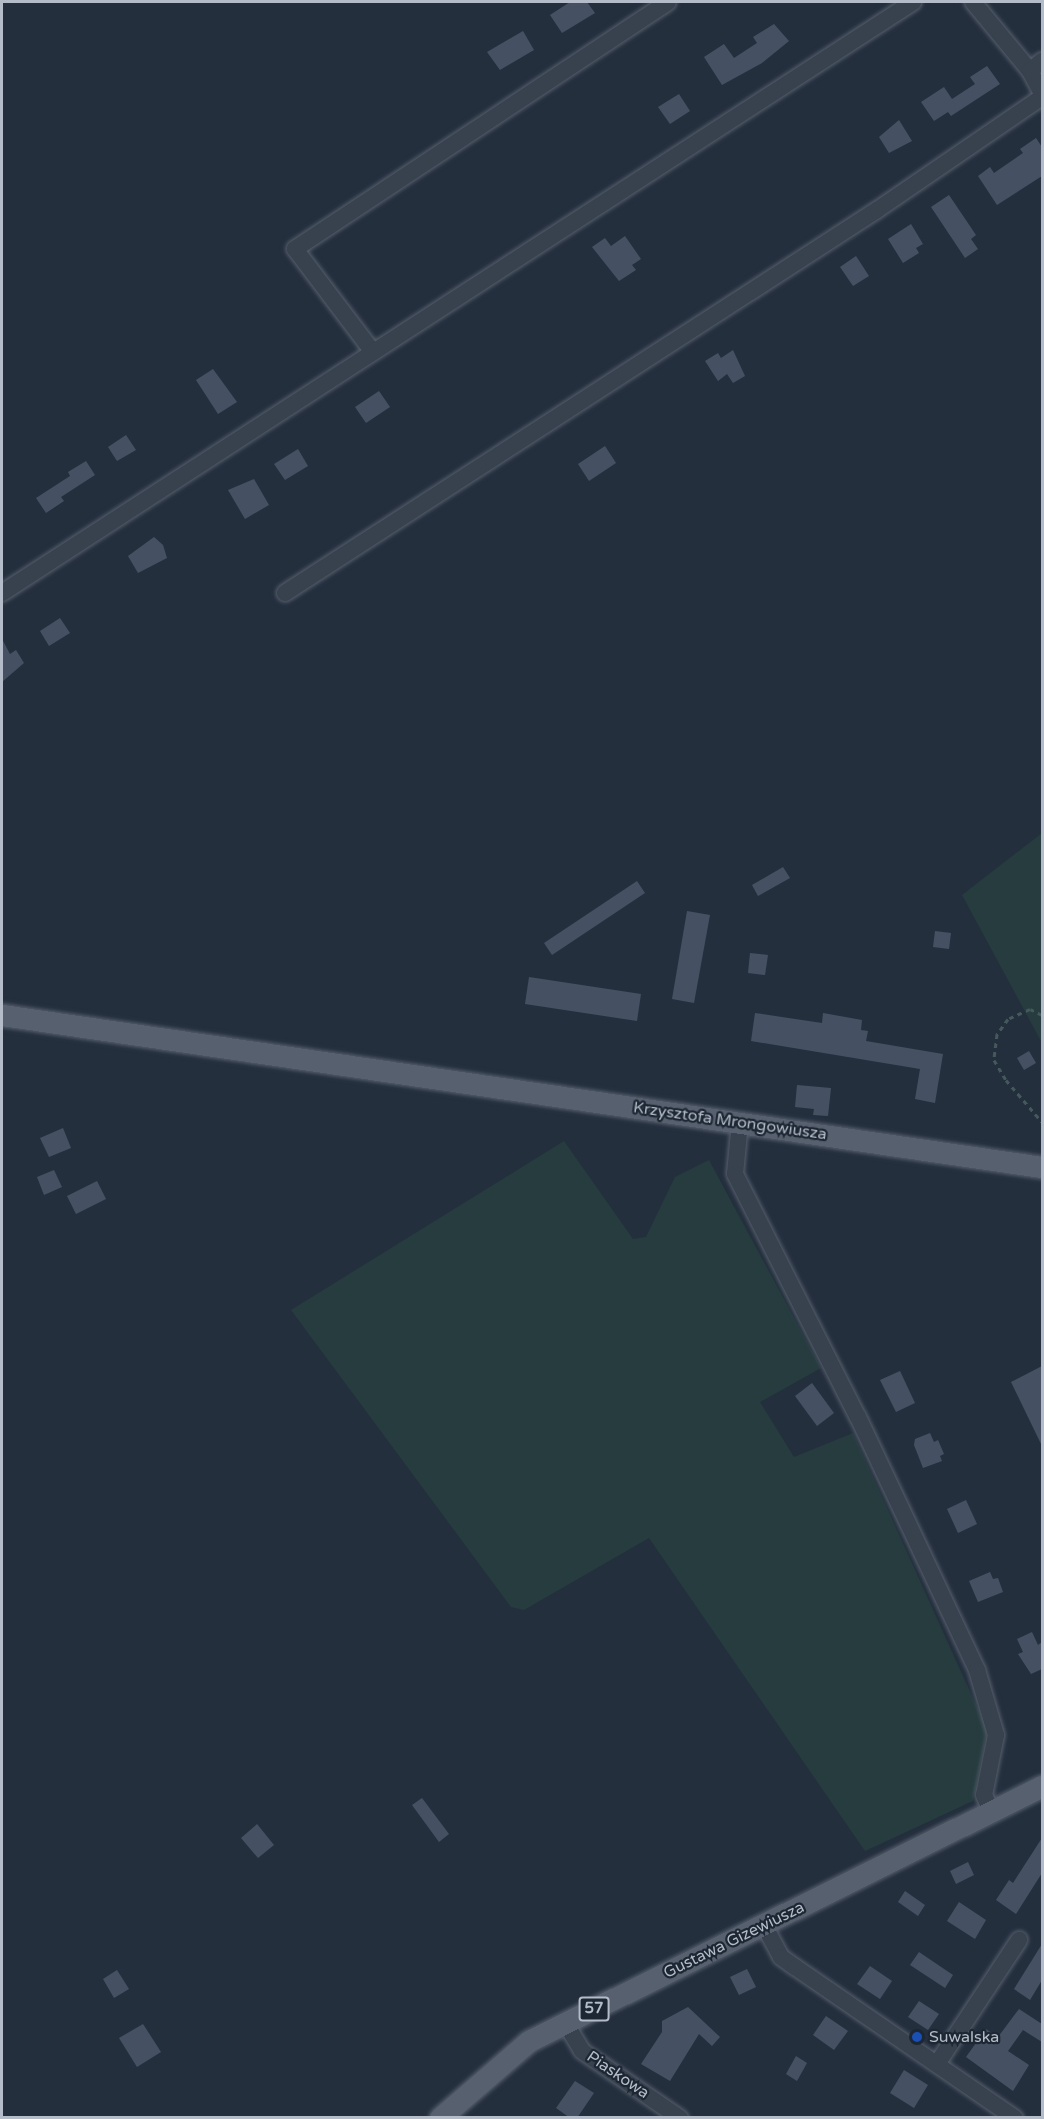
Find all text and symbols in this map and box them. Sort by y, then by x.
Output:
street label: Krzysztofa Mrongowiusza [632,1098,828,1144]
street label: Gustawa Gizewiusza [660,1898,808,1982]
road number: 57 [578,1997,610,2021]
place label: Suwalska [929,2027,999,2047]
marker: Suwalska [910,2030,924,2044]
street label: Piaskowa [583,2047,653,2103]

